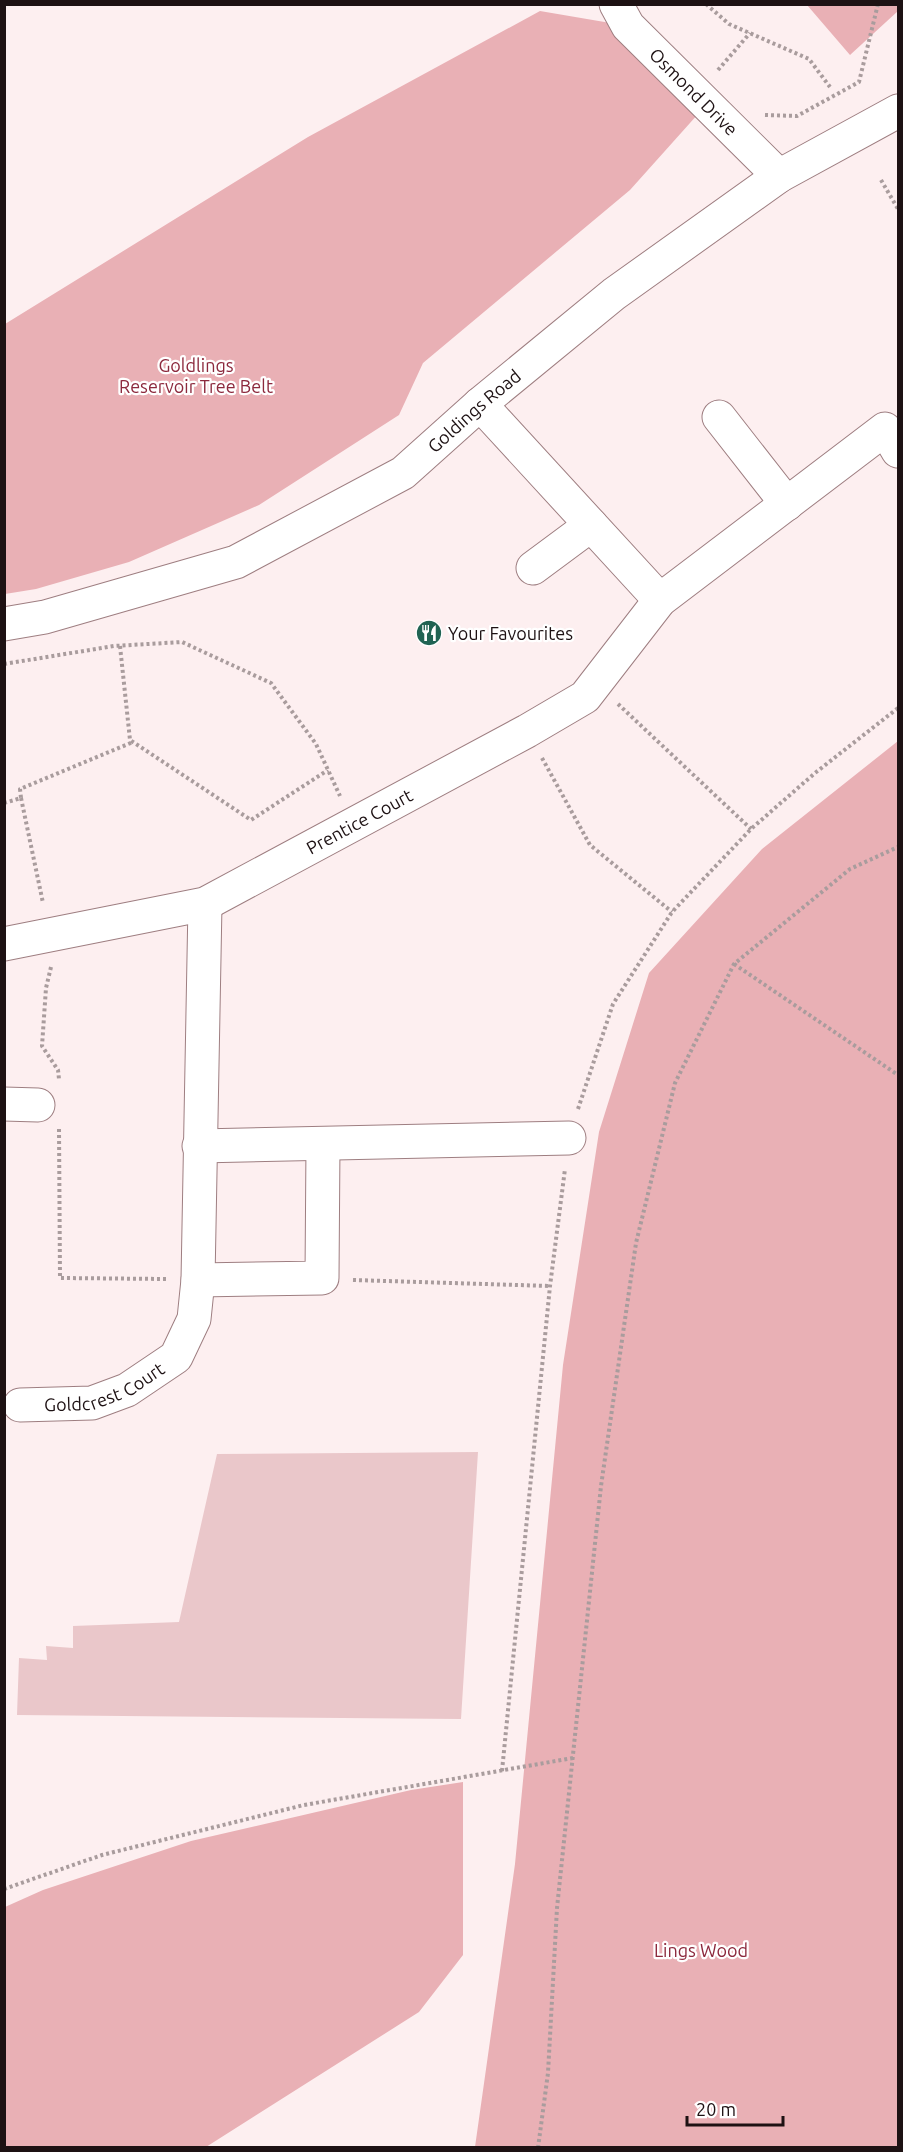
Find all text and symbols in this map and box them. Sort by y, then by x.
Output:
street label: Osmond Drive [646,44,742,139]
park label: Goldlings Reservoir Tree Belt [119,355,273,396]
street label: Goldings Road [423,365,524,456]
restaurant icon: Your Favourites [414,618,444,648]
place label: Your Favourites [448,623,573,643]
street label: Prentice Court [303,785,416,858]
street label: Goldcrest Court [44,1358,168,1414]
park label: Lings Wood [654,1940,748,1960]
scale bar [687,2089,783,2127]
text: 20 m [696,2099,736,2119]

